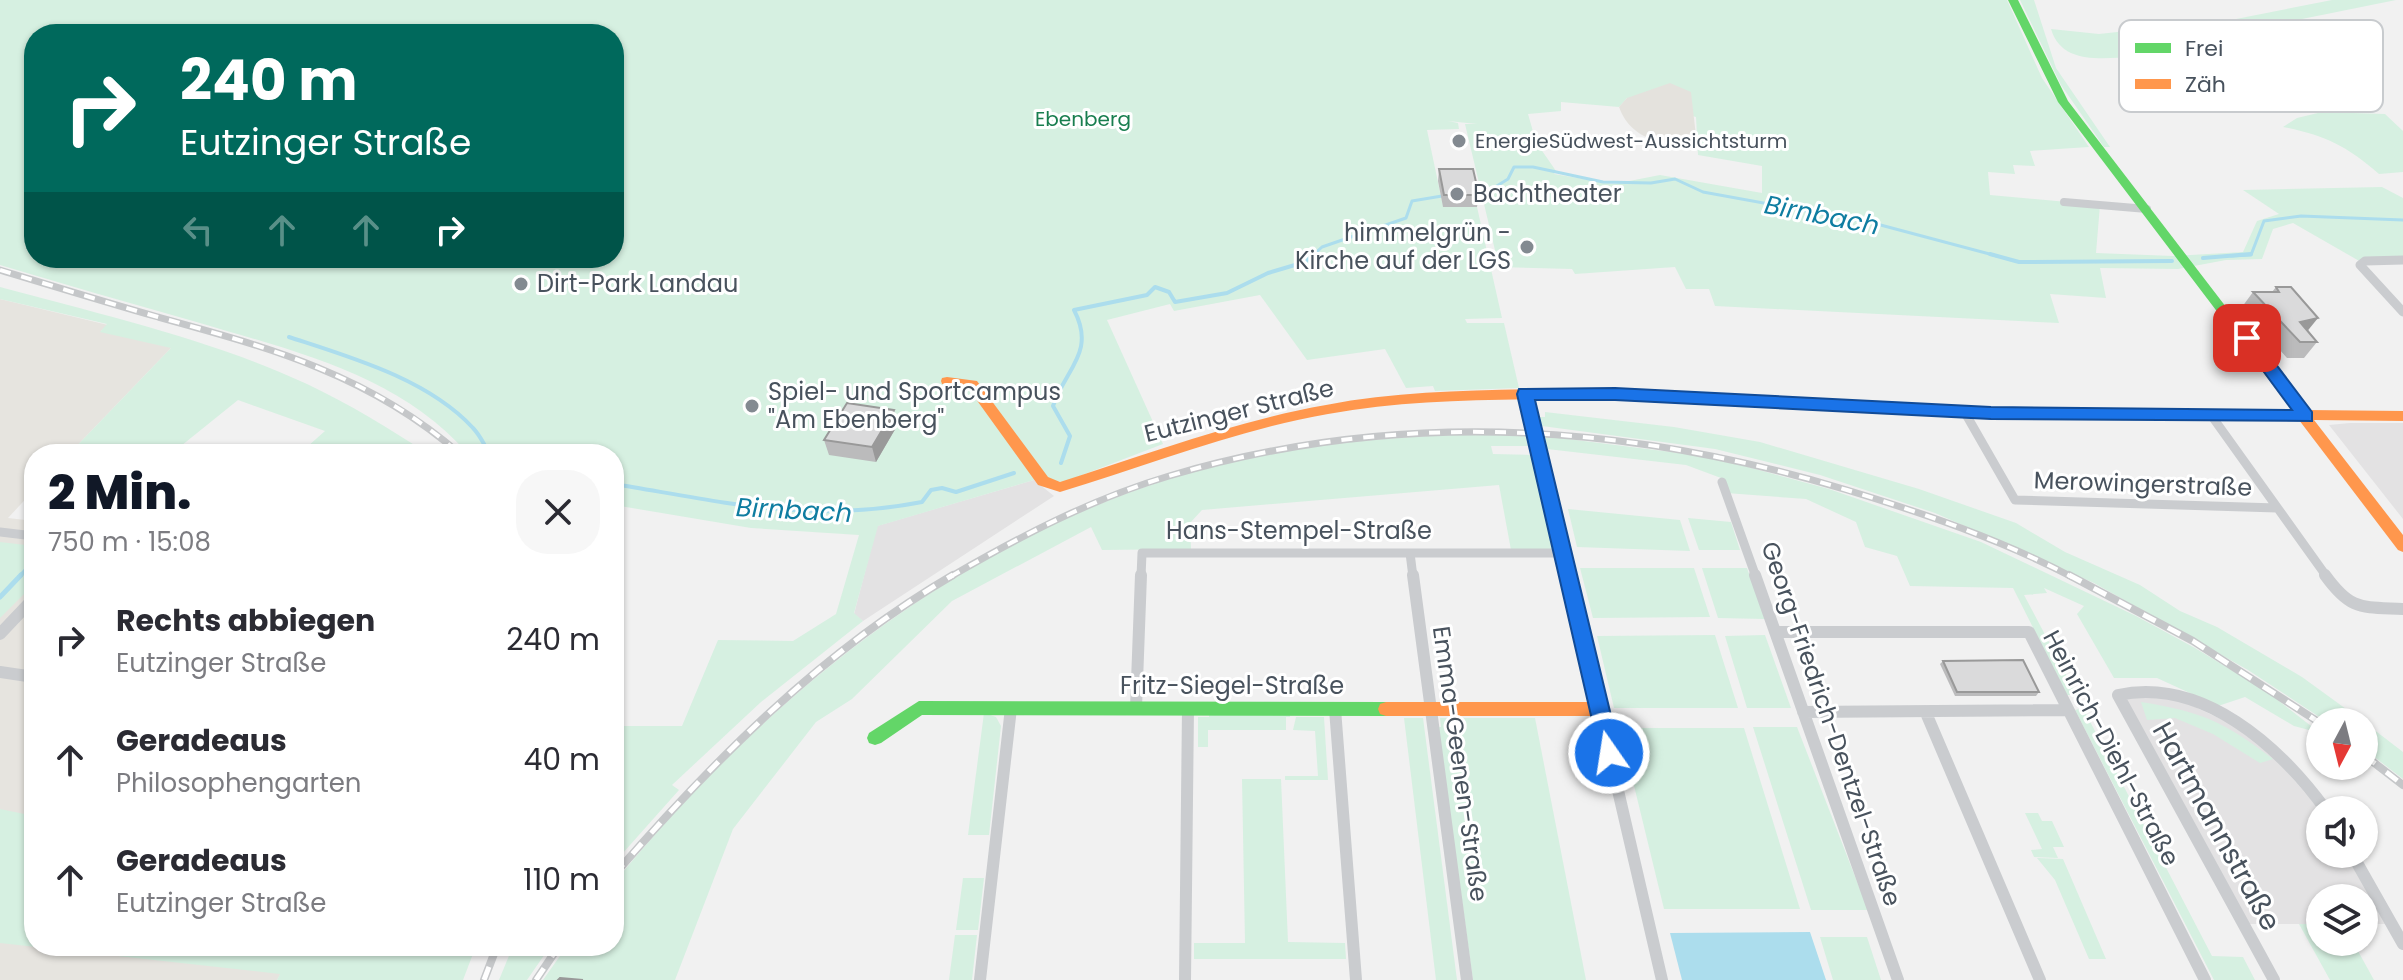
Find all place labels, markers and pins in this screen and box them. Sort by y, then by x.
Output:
place label: EnergieSüdwest-Aussichtsturm [1475,127,1787,155]
marker: EnergieSüdwest-Aussichtsturm [1450,132,1468,150]
place label: Bachtheater [1473,177,1622,210]
marker: Bachtheater [1448,185,1466,203]
place label: himmelgrün - Kirche auf der LGS [1295,216,1511,277]
marker: himmelgrün - Kirche auf der LGS [1518,238,1536,256]
place label: Dirt-Park Landau [537,267,738,300]
marker: Dirt-Park Landau [512,275,530,293]
pin [2213,304,2281,372]
place label: Spiel- und Sportcampus "Am Ebenberg" [768,375,1061,436]
marker: Spiel- und Sportcampus "Am Ebenberg" [743,397,761,415]

